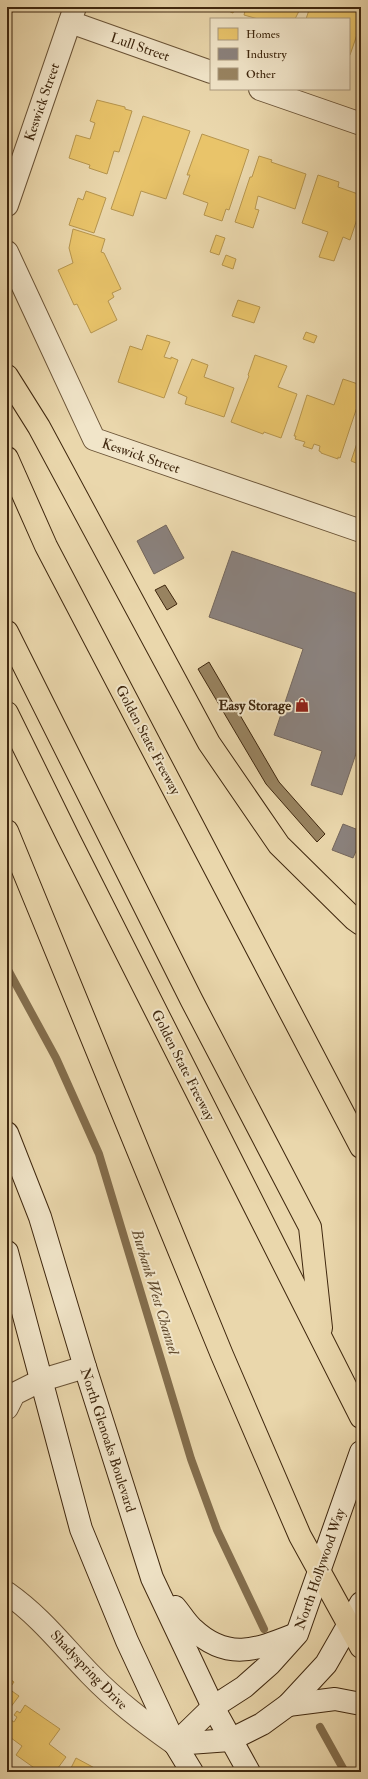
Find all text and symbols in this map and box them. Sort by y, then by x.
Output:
legend [210,18,350,90]
text: Homes [246,27,280,42]
street label: Lull Street [108,29,172,65]
text: Industry [246,47,288,62]
street label: Keswick Street [21,60,63,143]
text: Other [246,67,276,82]
street label: Keswick Street [100,435,183,477]
street label: Golden State Freeway [111,682,185,799]
place label: Easy Storage [219,697,291,715]
shop icon: Easy Storage [294,697,310,713]
street label: Golden State Freeway [147,1007,219,1124]
water label: Burbank West Channel [127,1226,183,1358]
street label: North Glenoaks Boulevard [77,1366,139,1514]
street label: North Hollywood Way [291,1505,350,1632]
street label: Shadyspring Drive [46,1627,131,1714]

